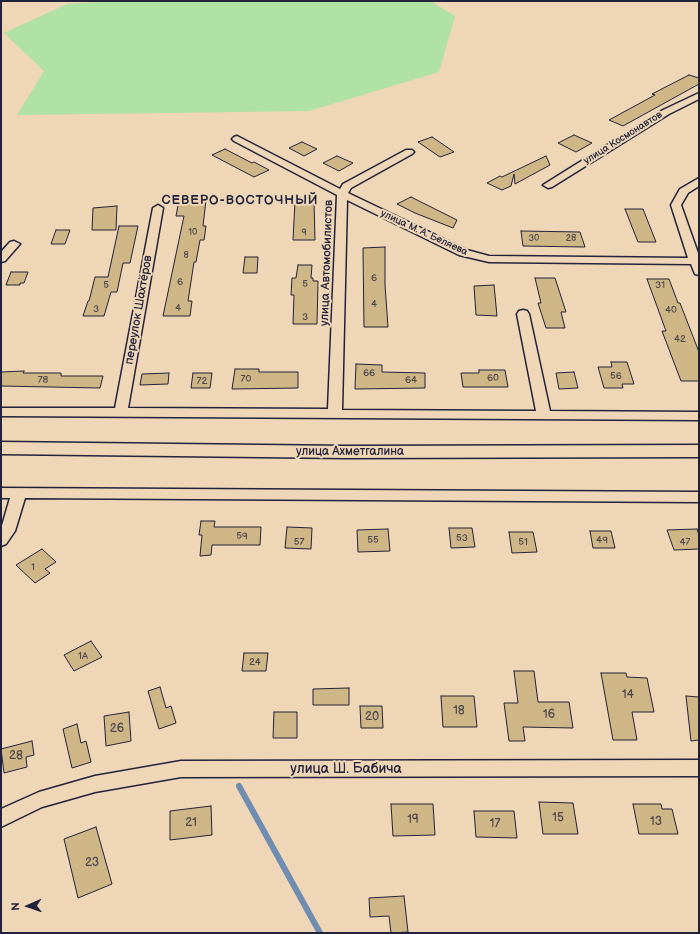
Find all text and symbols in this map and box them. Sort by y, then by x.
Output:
street label: улица Космонавтов [581,109,665,167]
district label: СЕВЕРО-ВОСТОЧНЫЙ [161,193,319,209]
street label: улица Автомобилистов [318,200,336,326]
street label: улица М. А. Беляева [379,208,469,258]
house number: 10 [189,228,197,238]
house number: 9 [301,228,307,238]
house number: 30 [529,234,539,244]
house number: 28 [566,234,576,244]
house number: 8 [183,251,189,261]
street label: переулок Шахтёров [122,254,156,366]
house number: 6 [371,272,377,284]
house number: 6 [177,276,183,288]
house number: 5 [302,278,308,290]
house number: 5 [103,279,109,291]
house number: 31 [655,279,665,291]
house number: 4 [371,298,377,310]
house number: 4 [175,302,181,314]
house number: 3 [93,303,99,315]
house number: 40 [665,304,677,316]
house number: 3 [302,311,308,323]
house number: 42 [674,333,686,345]
house number: 66 [363,367,375,379]
house number: 56 [610,370,622,382]
house number: 60 [487,372,499,384]
house number: 70 [241,373,251,385]
house number: 78 [38,374,48,386]
house number: 64 [405,374,417,386]
house number: 72 [197,375,207,387]
street label: улица Ахметгалина [296,445,404,459]
house number: 59 [236,530,248,542]
house number: 53 [456,532,468,544]
house number: 55 [367,534,379,546]
house number: 49 [596,534,608,546]
house number: 57 [294,536,304,548]
house number: 51 [518,536,528,548]
house number: 47 [679,536,691,548]
house number: 1 [31,561,35,573]
house number: 1А [78,650,88,662]
house number: 24 [249,656,261,668]
house number: 14 [622,688,634,702]
house number: 18 [453,704,465,718]
house number: 16 [543,708,555,722]
house number: 20 [365,710,379,724]
house number: 26 [110,722,124,736]
house number: 28 [9,749,23,763]
street label: улица Ш. Бабича [290,761,402,777]
house number: 15 [552,811,564,825]
house number: 19 [407,813,419,827]
house number: 13 [650,815,662,829]
house number: 21 [185,816,197,830]
house number: 17 [490,817,500,831]
house number: 23 [85,856,99,870]
north arrow [8,886,48,926]
text: N [9,902,22,911]

